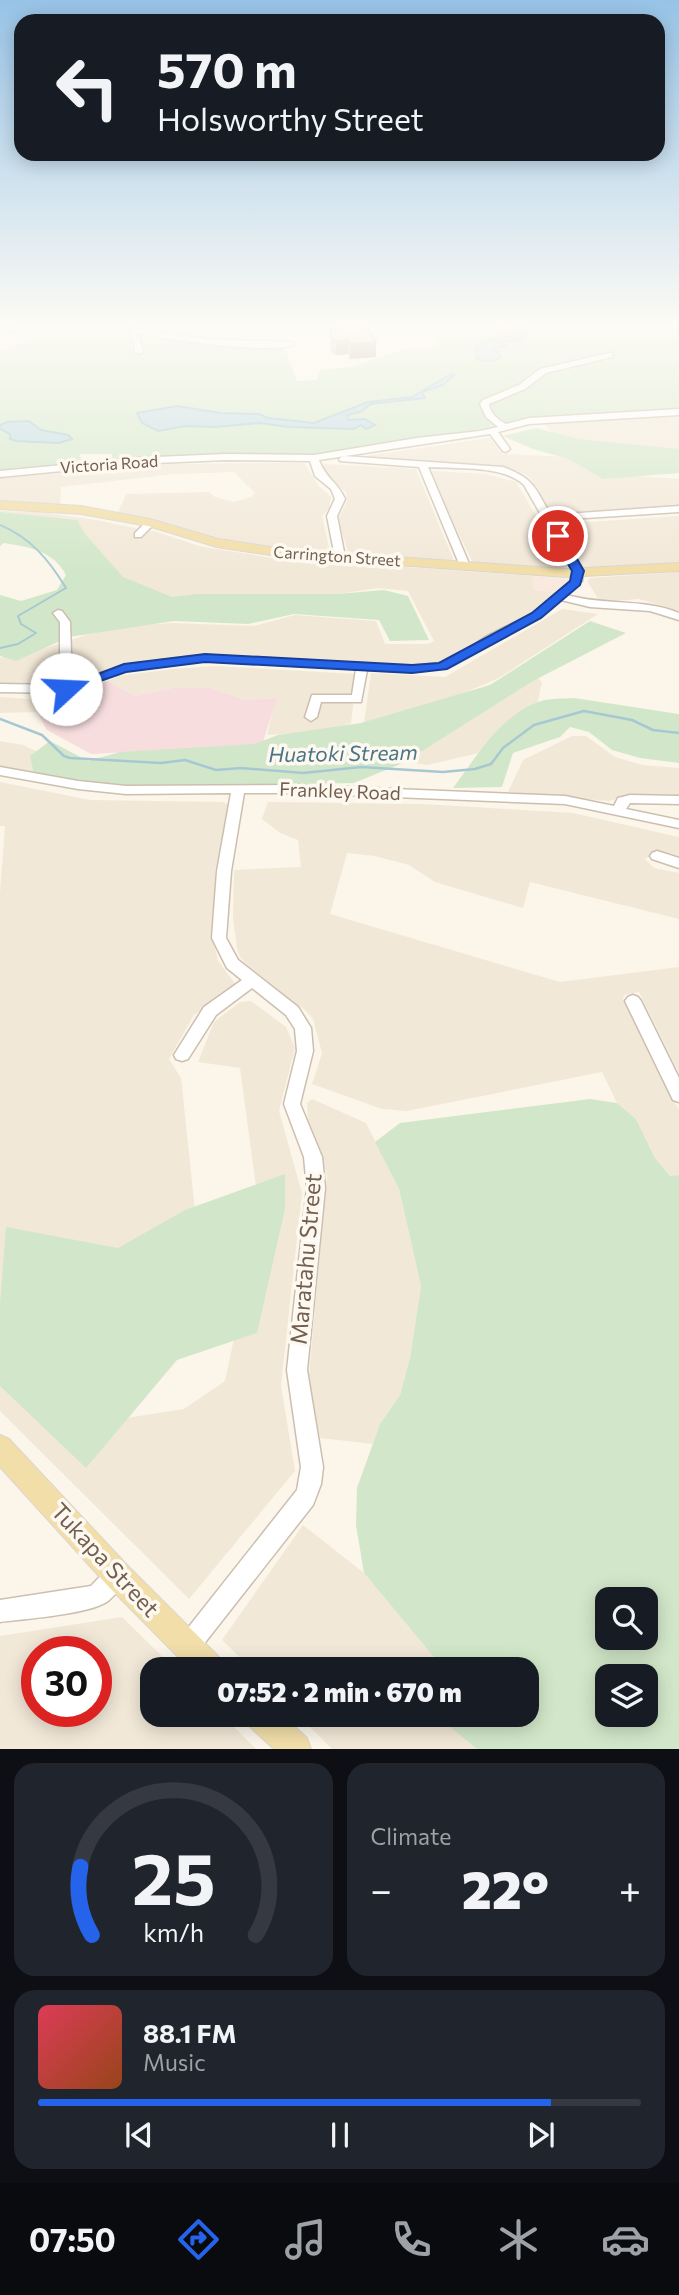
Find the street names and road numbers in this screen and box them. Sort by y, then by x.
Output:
street label: Victoria Road [59,451,159,476]
street label: Carrington Street [273,542,402,569]
street label: Frankley Road [279,777,401,804]
street label: Maratahu Street [284,1172,326,1346]
street label: Tukapa Street [46,1497,165,1622]

